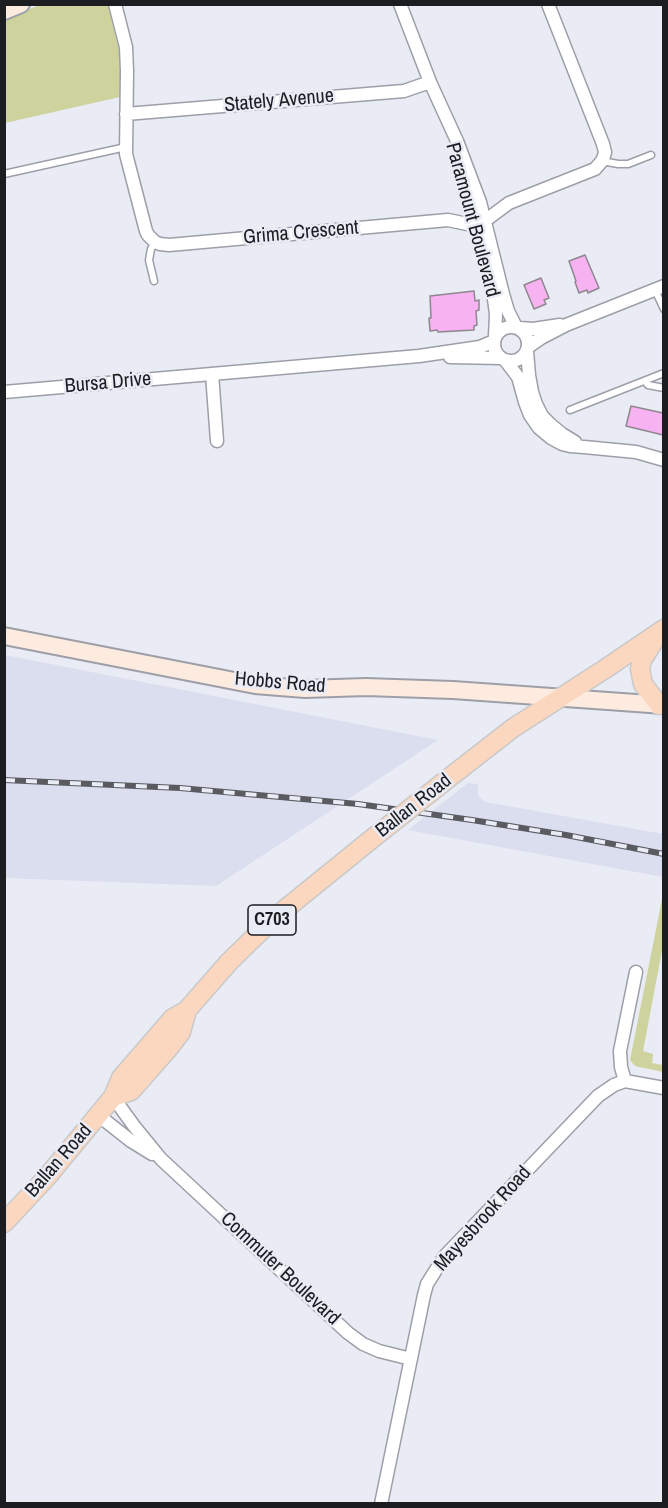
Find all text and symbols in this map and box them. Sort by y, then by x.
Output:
street label: Stately Avenue [223,84,335,118]
street label: Paramount Boulevard [440,140,504,300]
street label: Grima Crescent [242,216,360,250]
street label: Bursa Drive [64,367,152,399]
street label: Hobbs Road [234,667,326,699]
street label: Ballan Road [371,769,457,843]
road number: C703 [248,905,296,935]
street label: Ballan Road [21,1119,97,1203]
street label: Mayesbrook Road [430,1162,536,1276]
street label: Commuter Boulevard [215,1207,345,1331]

